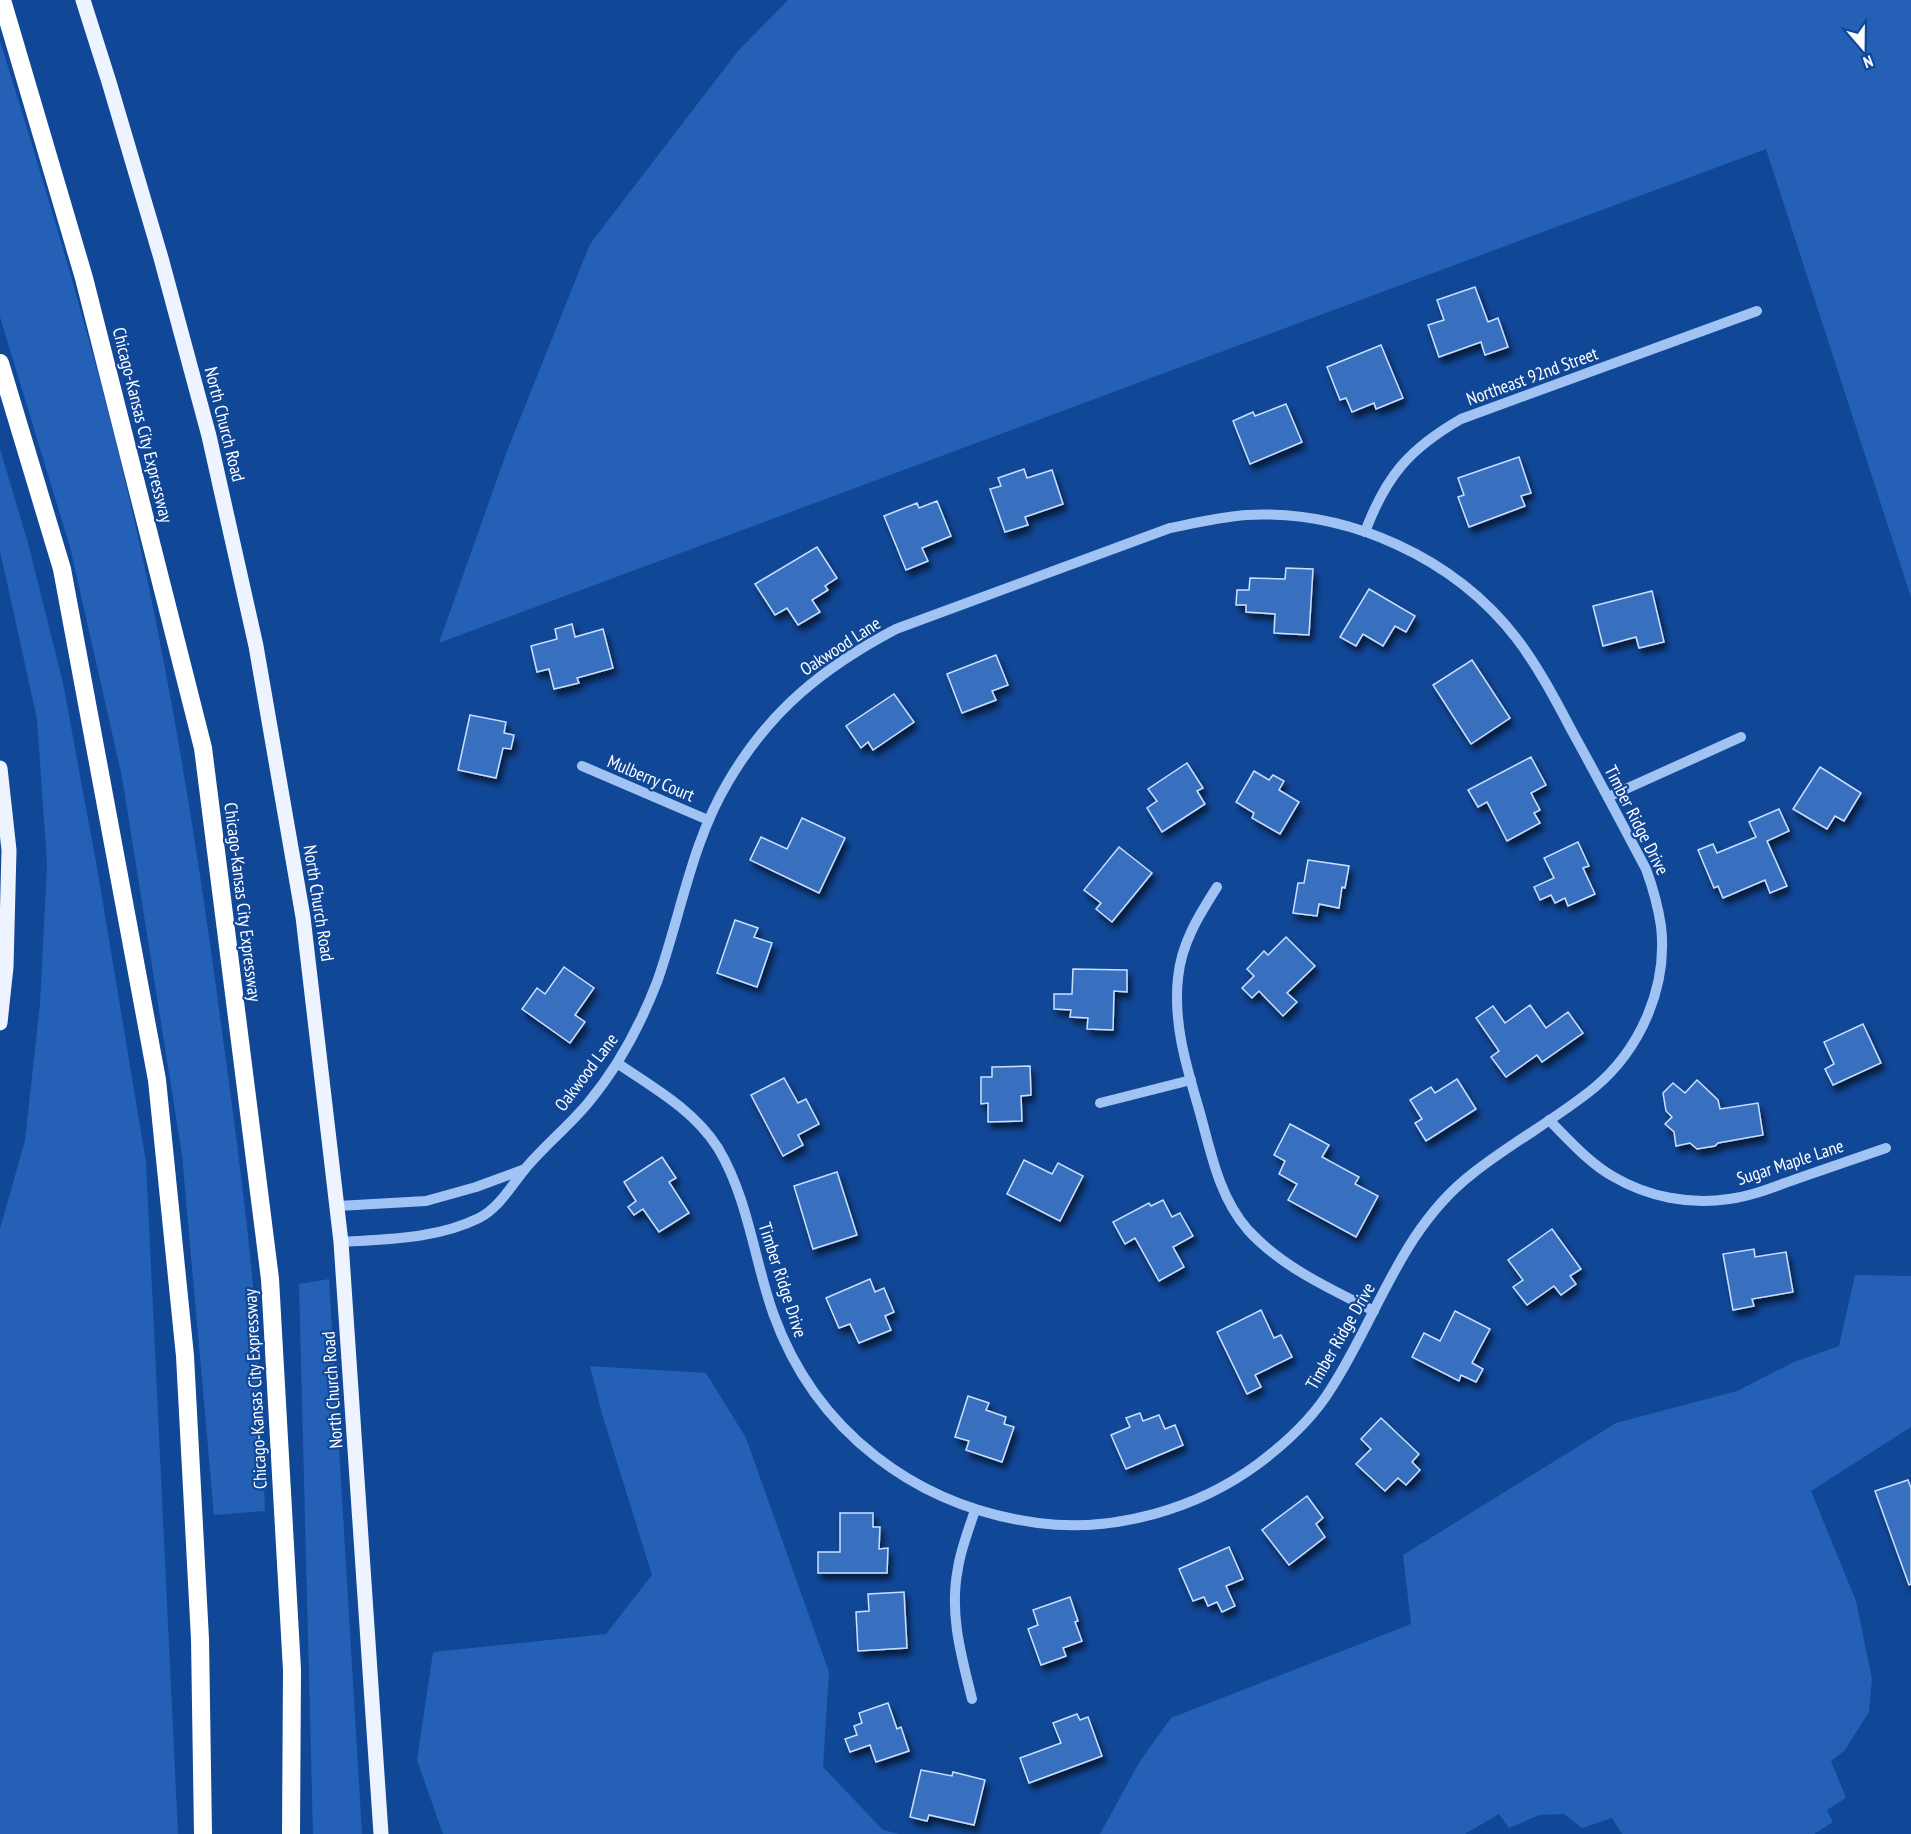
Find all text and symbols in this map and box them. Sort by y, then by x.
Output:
north arrow [1833,18,1893,78]
text: N [1861,51,1876,73]
street label: Chicago-Kansas City Expressway [108,325,178,525]
street label: Northeast 92nd Street [1463,342,1601,410]
street label: North Church Road [200,364,250,484]
street label: Oakwood Lane [795,611,885,681]
street label: Mulberry Court [604,749,698,807]
street label: Timber Ridge Drive [1600,761,1674,879]
street label: Chicago-Kansas City Expressway [219,801,267,1003]
street label: North Church Road [298,843,340,963]
street label: Oakwood Lane [549,1029,623,1115]
street label: Sugar Maple Lane [1734,1134,1846,1190]
street label: Timber Ridge Drive [754,1220,812,1340]
street label: Timber Ridge Drive [1300,1278,1380,1394]
street label: Chicago-Kansas City Expressway [238,1288,272,1490]
street label: North Church Road [316,1331,348,1449]

